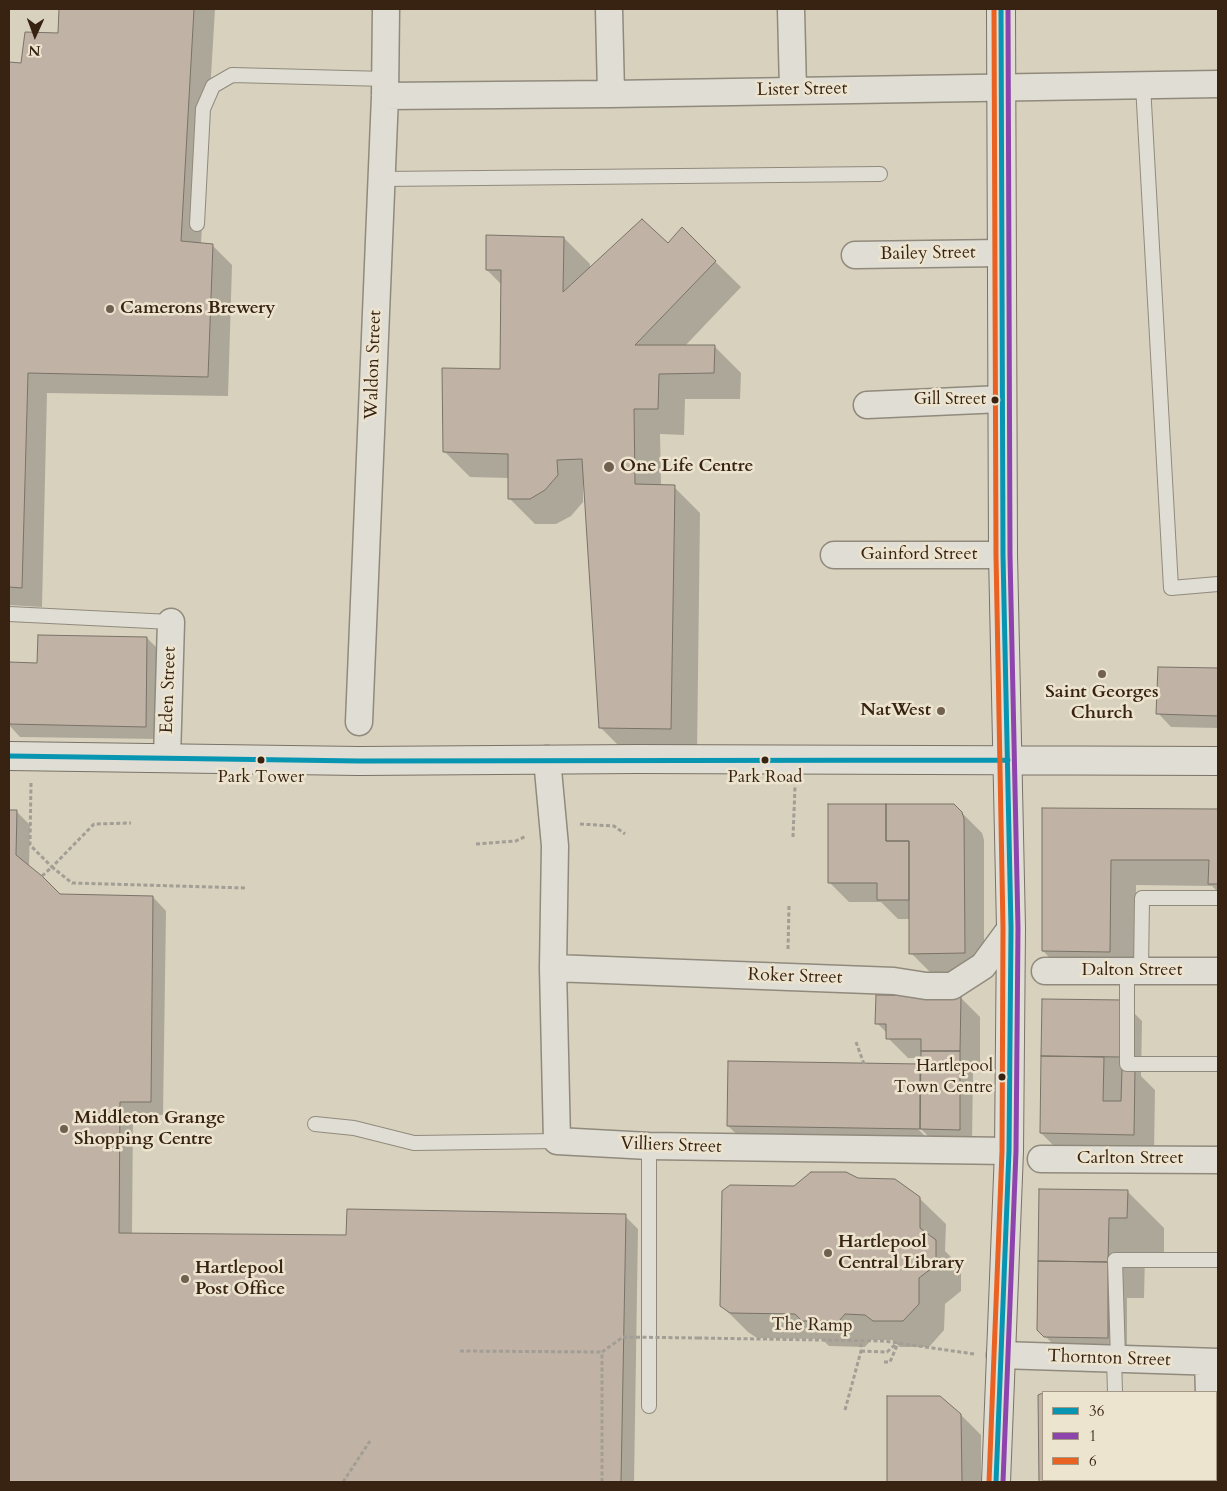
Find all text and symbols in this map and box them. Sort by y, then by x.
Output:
north arrow [10,10,60,60]
text: N [28,41,41,60]
street label: Lister Street [757,78,847,102]
street label: Bailey Street [880,242,976,266]
place label: Camerons Brewery [120,298,275,320]
marker: Camerons Brewery [104,303,116,315]
street label: Waldon Street [361,310,387,420]
place label: Gill Street [914,390,986,410]
marker: Gill Street [990,395,1000,405]
place label: One Life Centre [620,456,753,478]
marker: One Life Centre [602,460,616,474]
street label: Gainford Street [861,544,977,566]
street label: Eden Street [157,646,181,734]
marker: Saint Georges Church [1096,668,1108,680]
place label: Saint Georges Church [1045,682,1159,724]
place label: NatWest [860,700,931,722]
marker: NatWest [935,705,947,717]
marker: Park Tower [256,755,266,765]
marker: Park Road [760,755,770,765]
place label: Park Tower [218,768,304,788]
place label: Park Road [728,768,802,788]
street label: Dalton Street [1082,960,1182,982]
street label: Roker Street [747,965,843,989]
place label: Hartlepool Town Centre [894,1057,993,1097]
marker: Hartlepool Town Centre [997,1072,1007,1082]
place label: Middleton Grange Shopping Centre [74,1108,225,1150]
marker: Middleton Grange Shopping Centre [58,1123,70,1135]
street label: Villiers Street [620,1133,722,1159]
street label: Carlton Street [1077,1148,1183,1170]
place label: Hartlepool Central Library [838,1232,965,1274]
marker: Hartlepool Central Library [822,1247,834,1259]
place label: Hartlepool Post Office [195,1258,285,1300]
marker: Hartlepool Post Office [179,1273,191,1285]
street label: The Ramp [771,1314,853,1338]
street label: Thornton Street [1047,1346,1171,1372]
legend [1042,1391,1217,1481]
text: 36 [1089,1401,1104,1421]
text: 1 [1089,1426,1097,1446]
text: 6 [1089,1451,1097,1471]

